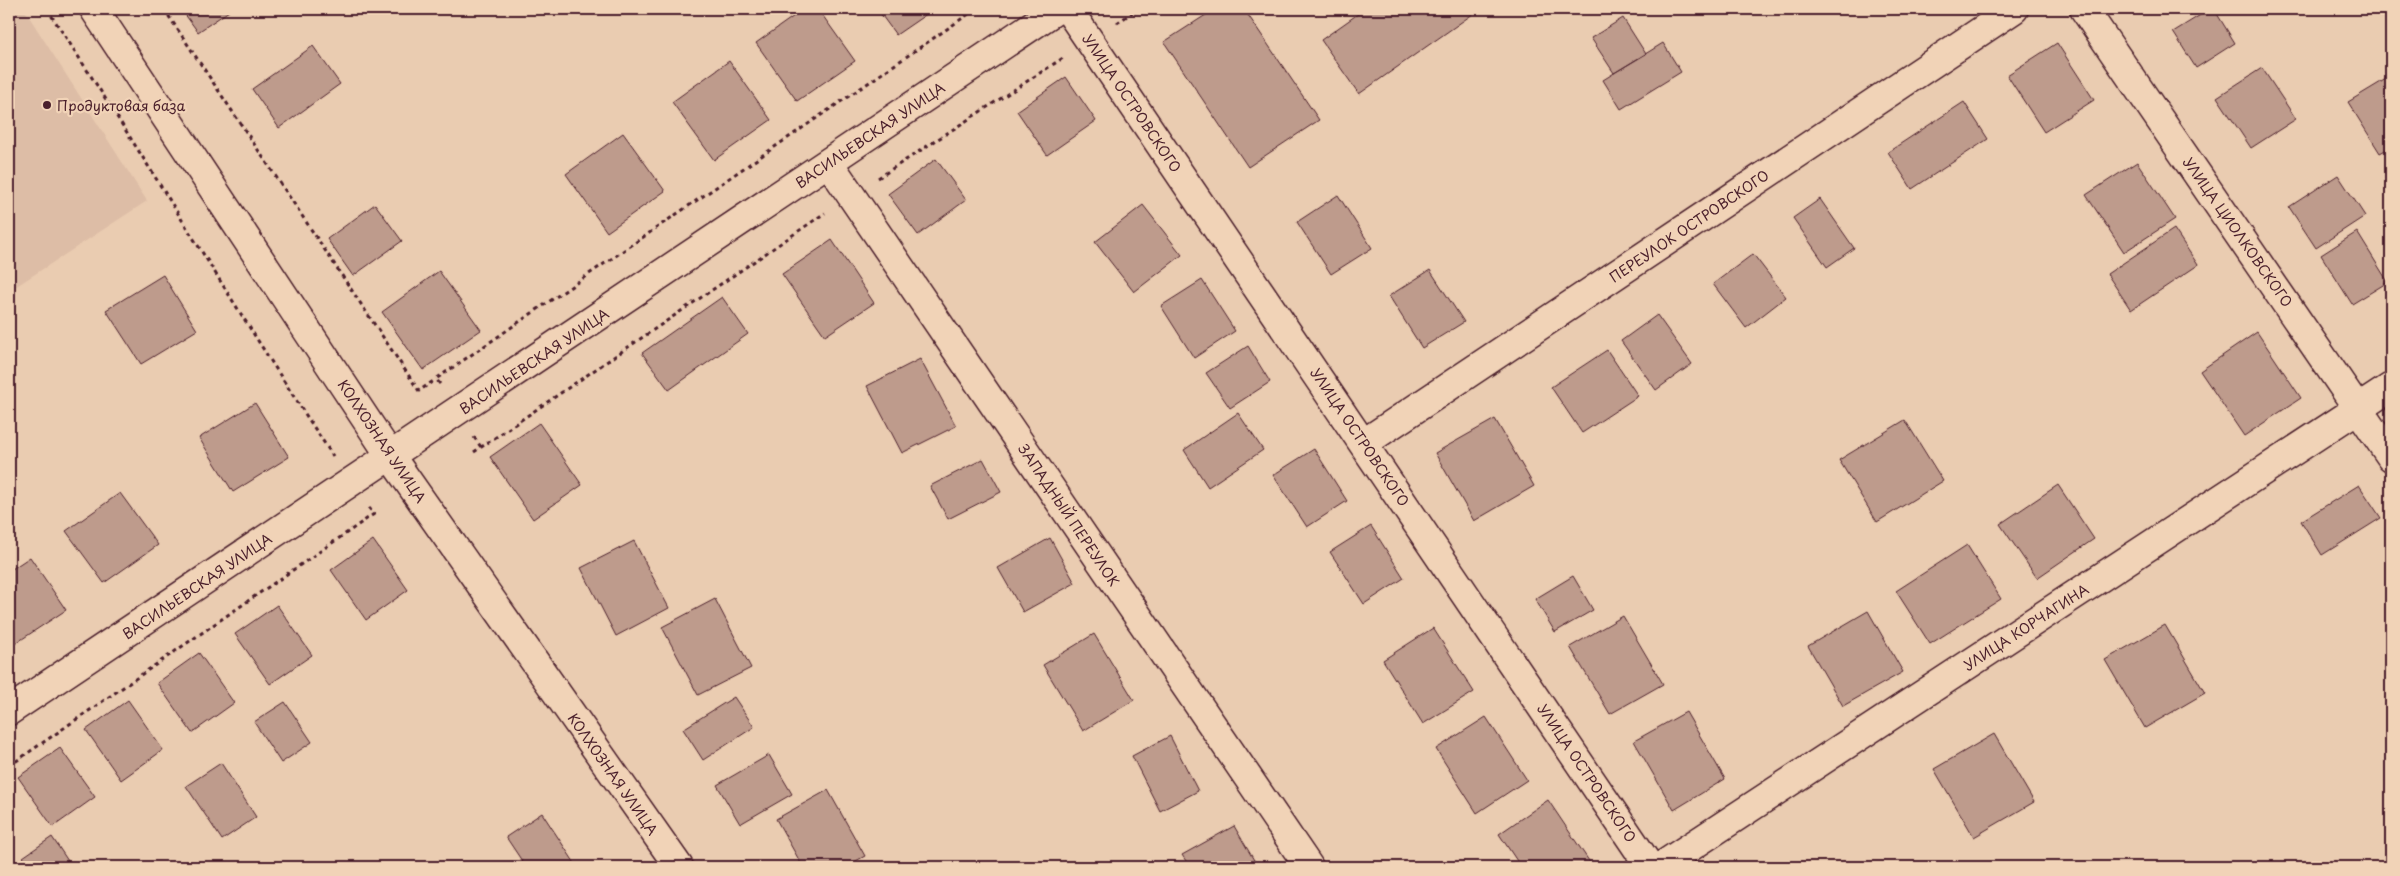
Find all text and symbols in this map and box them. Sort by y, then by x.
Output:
street label: УЛИЦА ОСТРОВСКОГО [1078,29,1186,177]
street label: ВАСИЛЬЕВСКАЯ УЛИЦА [791,77,949,193]
place label: Продуктовая база [57,95,186,116]
marker: Продуктовая база [41,99,53,111]
street label: УЛИЦА ЦИОЛКОВСКОГО [2178,153,2298,311]
street label: ПЕРЕУЛОК ОСТРОВСКОГО [1605,165,1773,287]
street label: ВАСИЛЬЕВСКАЯ УЛИЦА [455,303,613,419]
street label: УЛИЦА ОСТРОВСКОГО [1306,363,1414,511]
street label: КОЛХОЗНАЯ УЛИЦА [333,375,431,507]
street label: ЗАПАДНЫЙ ПЕРЕУЛОК [1013,440,1125,590]
street label: ВАСИЛЬЕВСКАЯ УЛИЦА [118,528,276,644]
street label: УЛИЦА КОРЧАГИНА [1959,579,2093,675]
street label: УЛИЦА ОСТРОВСКОГО [1533,699,1641,847]
street label: КОЛХОЗНАЯ УЛИЦА [563,709,663,840]

